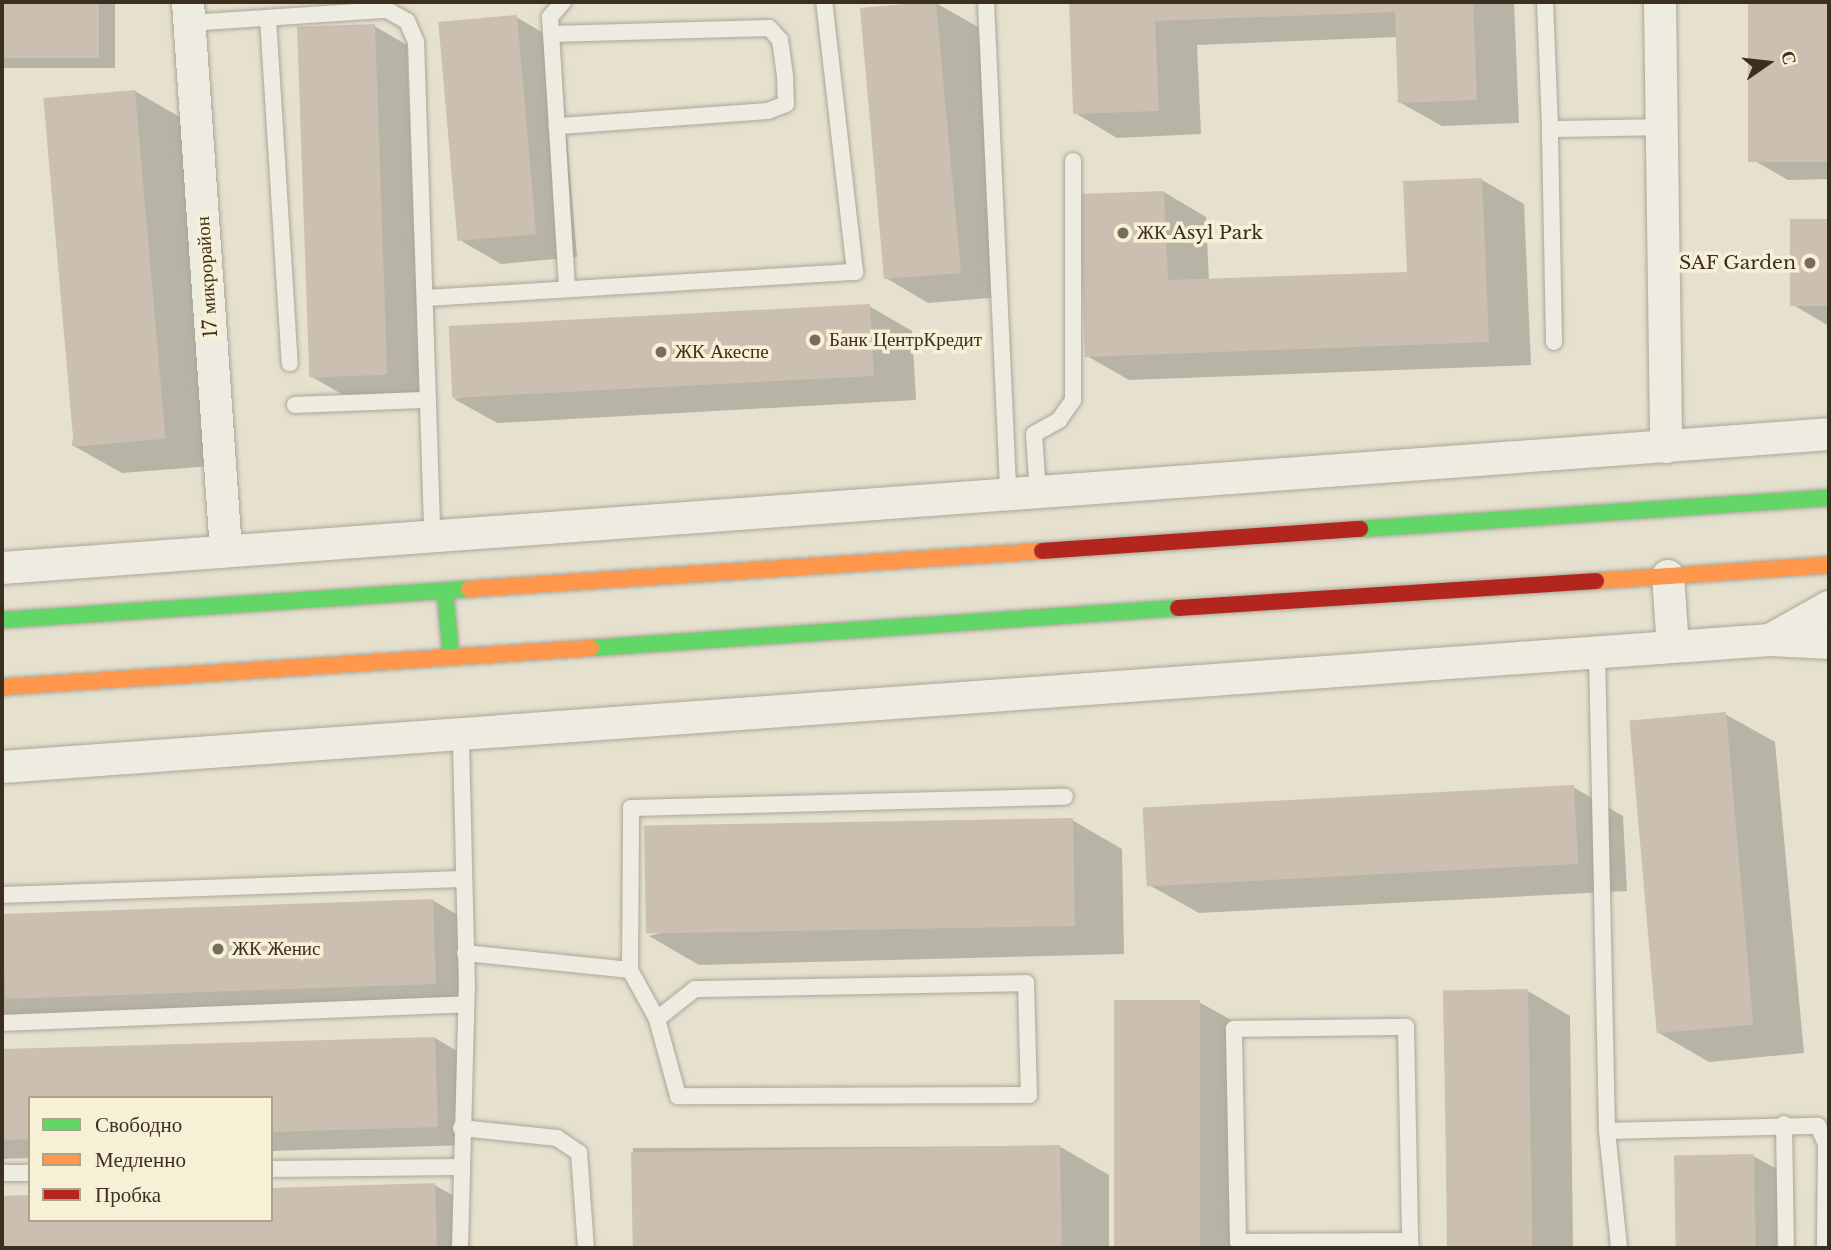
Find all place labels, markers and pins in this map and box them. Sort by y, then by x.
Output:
place label: ЖК Asyl Park [1137,222,1263,244]
marker: ЖК Asyl Park [1115,225,1131,241]
place label: SAF Garden [1678,252,1796,274]
marker: SAF Garden [1802,255,1818,271]
place label: Банк ЦентрКредит [829,329,982,351]
marker: Банк ЦентрКредит [807,332,823,348]
place label: ЖК Акеспе [675,341,769,363]
marker: ЖК Акеспе [653,344,669,360]
place label: ЖК Женис [232,938,320,960]
marker: ЖК Женис [210,941,226,957]

